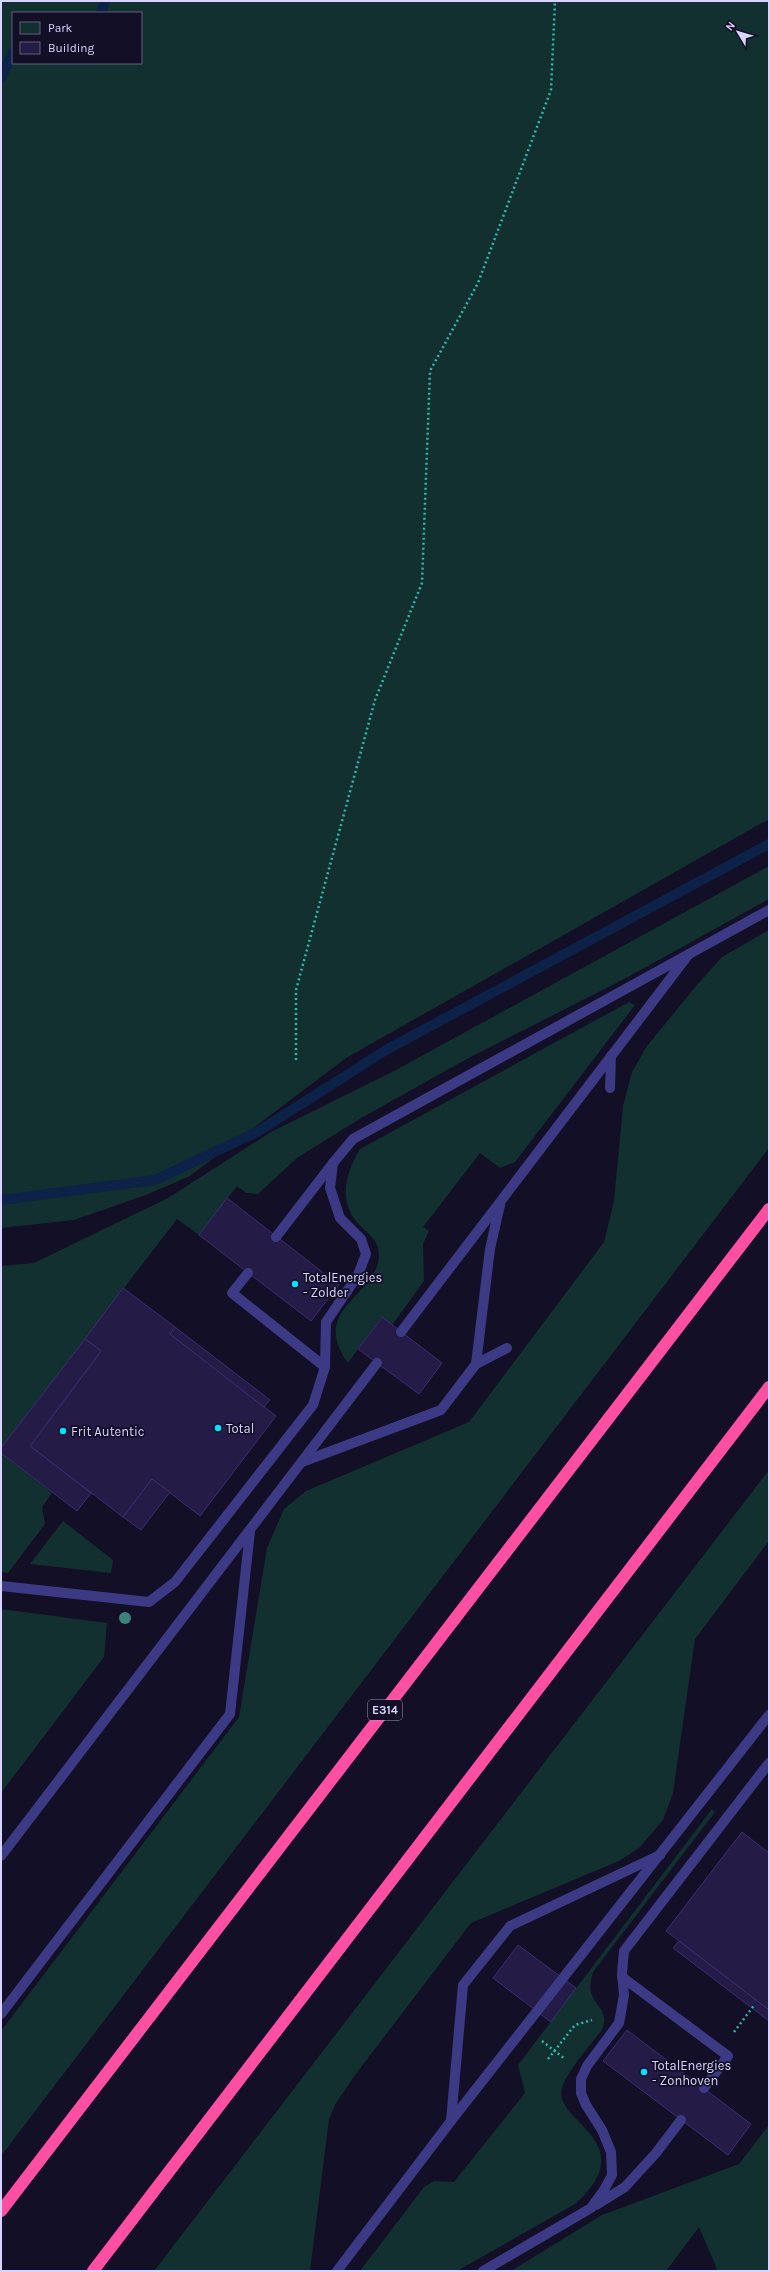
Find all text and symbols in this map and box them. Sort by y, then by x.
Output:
legend [12,12,142,64]
north arrow [718,12,758,52]
text: N [723,19,738,33]
text: Park [48,21,73,35]
text: Building [48,41,95,55]
place label: TotalEnergies - Zolder [303,1270,382,1300]
marker: TotalEnergies - Zolder [290,1279,300,1289]
place label: Total [226,1421,254,1436]
marker: Total [213,1423,223,1433]
place label: Frit Autentic [71,1424,145,1439]
marker: Frit Autentic [58,1426,68,1436]
road number: E314 [368,1700,402,1720]
place label: TotalEnergies - Zonhoven [652,2058,731,2088]
marker: TotalEnergies - Zonhoven [639,2067,649,2077]

